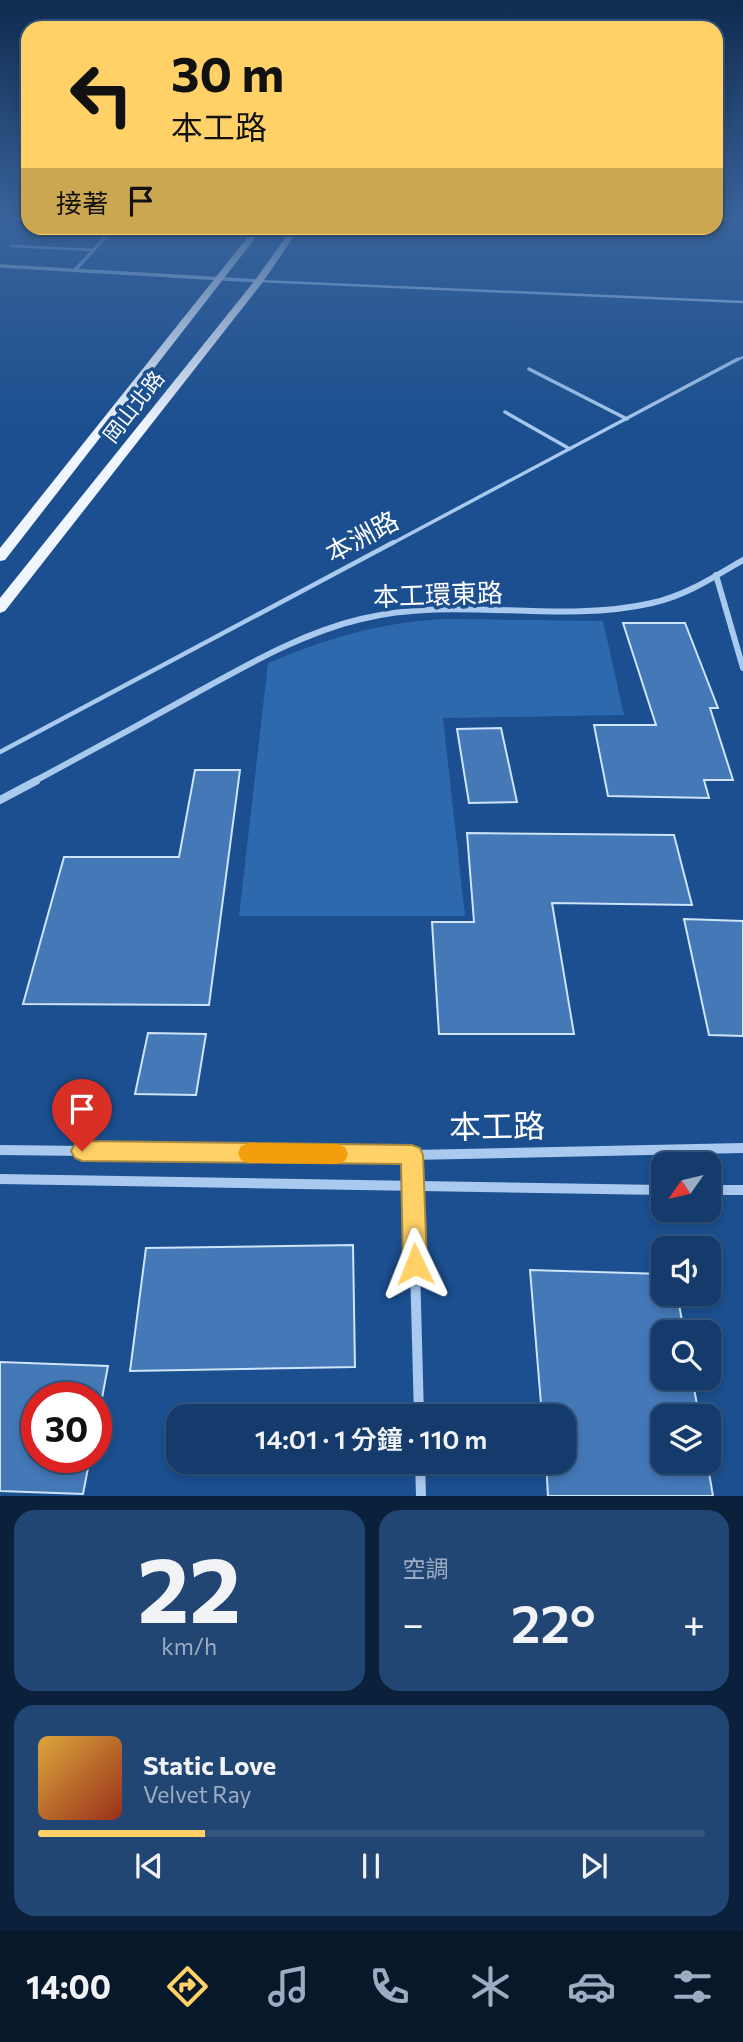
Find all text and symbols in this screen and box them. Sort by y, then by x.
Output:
text: 30 m [171,42,284,102]
icon: left [56,49,147,140]
text: 本工路 [171,106,267,146]
icon: arrive [122,182,160,220]
text: 接著 [56,187,108,218]
street label: 岡山北路 [97,365,169,447]
street label: 本洲路 [320,504,403,568]
street label: 本工環東路 [372,576,503,611]
pin [52,1079,112,1151]
icon: arrive [63,1090,101,1128]
street label: 本工路 [449,1104,545,1146]
north arrow [651,1152,721,1222]
map controls [651,1152,721,1474]
position arrow [378,1227,452,1301]
button: sound [651,1236,721,1306]
button: search [651,1320,721,1390]
speed limit sign: 30 [21,1382,112,1473]
button: layers [651,1404,721,1474]
text: 14:01 · 1 分鐘 · 110 m [255,1423,487,1454]
text: 22 [137,1530,241,1642]
text: 空調 [403,1554,449,1582]
text: 22° [511,1590,596,1654]
text: − [403,1599,424,1646]
text: + [683,1599,705,1646]
text: km/h [161,1632,217,1660]
text: Static Love [143,1749,276,1780]
text: Velvet Ray [143,1780,251,1808]
icon: previous [130,1847,168,1885]
icon: pause [352,1847,390,1885]
icon: next [575,1847,613,1885]
icon: directions [163,1962,212,2011]
icon: music [264,1962,313,2011]
icon: phone [365,1962,414,2011]
icon: climate [466,1962,515,2011]
icon: car [567,1962,616,2011]
icon: filters [668,1962,717,2011]
text: 14:00 [26,1966,111,2006]

